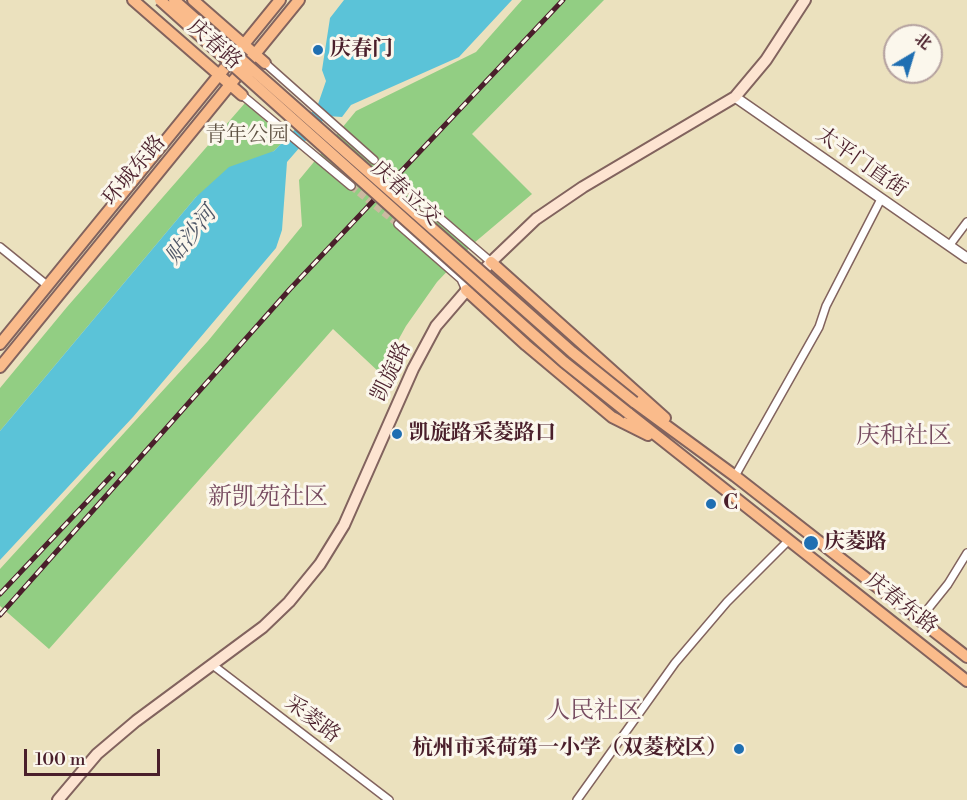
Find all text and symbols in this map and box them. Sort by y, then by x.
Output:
street label: 庆春路 [182,15,246,75]
north arrow [883,24,943,84]
text: 北 [910,29,935,54]
place label: 庆春门 [330,37,393,63]
marker: 庆春门 [311,43,325,57]
park label: 青年公园 [205,123,289,149]
street label: 太平门直街 [811,123,911,203]
street label: 环城东路 [98,131,172,211]
street label: 庆春立交 [365,157,445,231]
water label: 贴沙河 [161,202,223,270]
street label: 凯旋路 [367,338,417,406]
place label: 凯旋路采菱路口 [409,421,556,447]
district label: 庆和社区 [856,423,952,451]
marker: 凯旋路采菱路口 [390,427,404,441]
district label: 新凯苑社区 [208,484,328,512]
place label: C [723,491,738,517]
marker: C [704,497,718,511]
place label: 庆菱路 [824,530,887,556]
marker: 庆菱路 [802,534,820,552]
street label: 庆春东路 [860,568,942,640]
street label: 采菱路 [279,691,345,749]
district label: 人民社区 [546,698,642,726]
place label: 杭州市采荷第一小学（双菱校区） [412,736,727,762]
scale bar [27,737,164,775]
marker: 杭州市采荷第一小学（双菱校区） [732,742,746,756]
text: 100 m [35,748,86,771]

